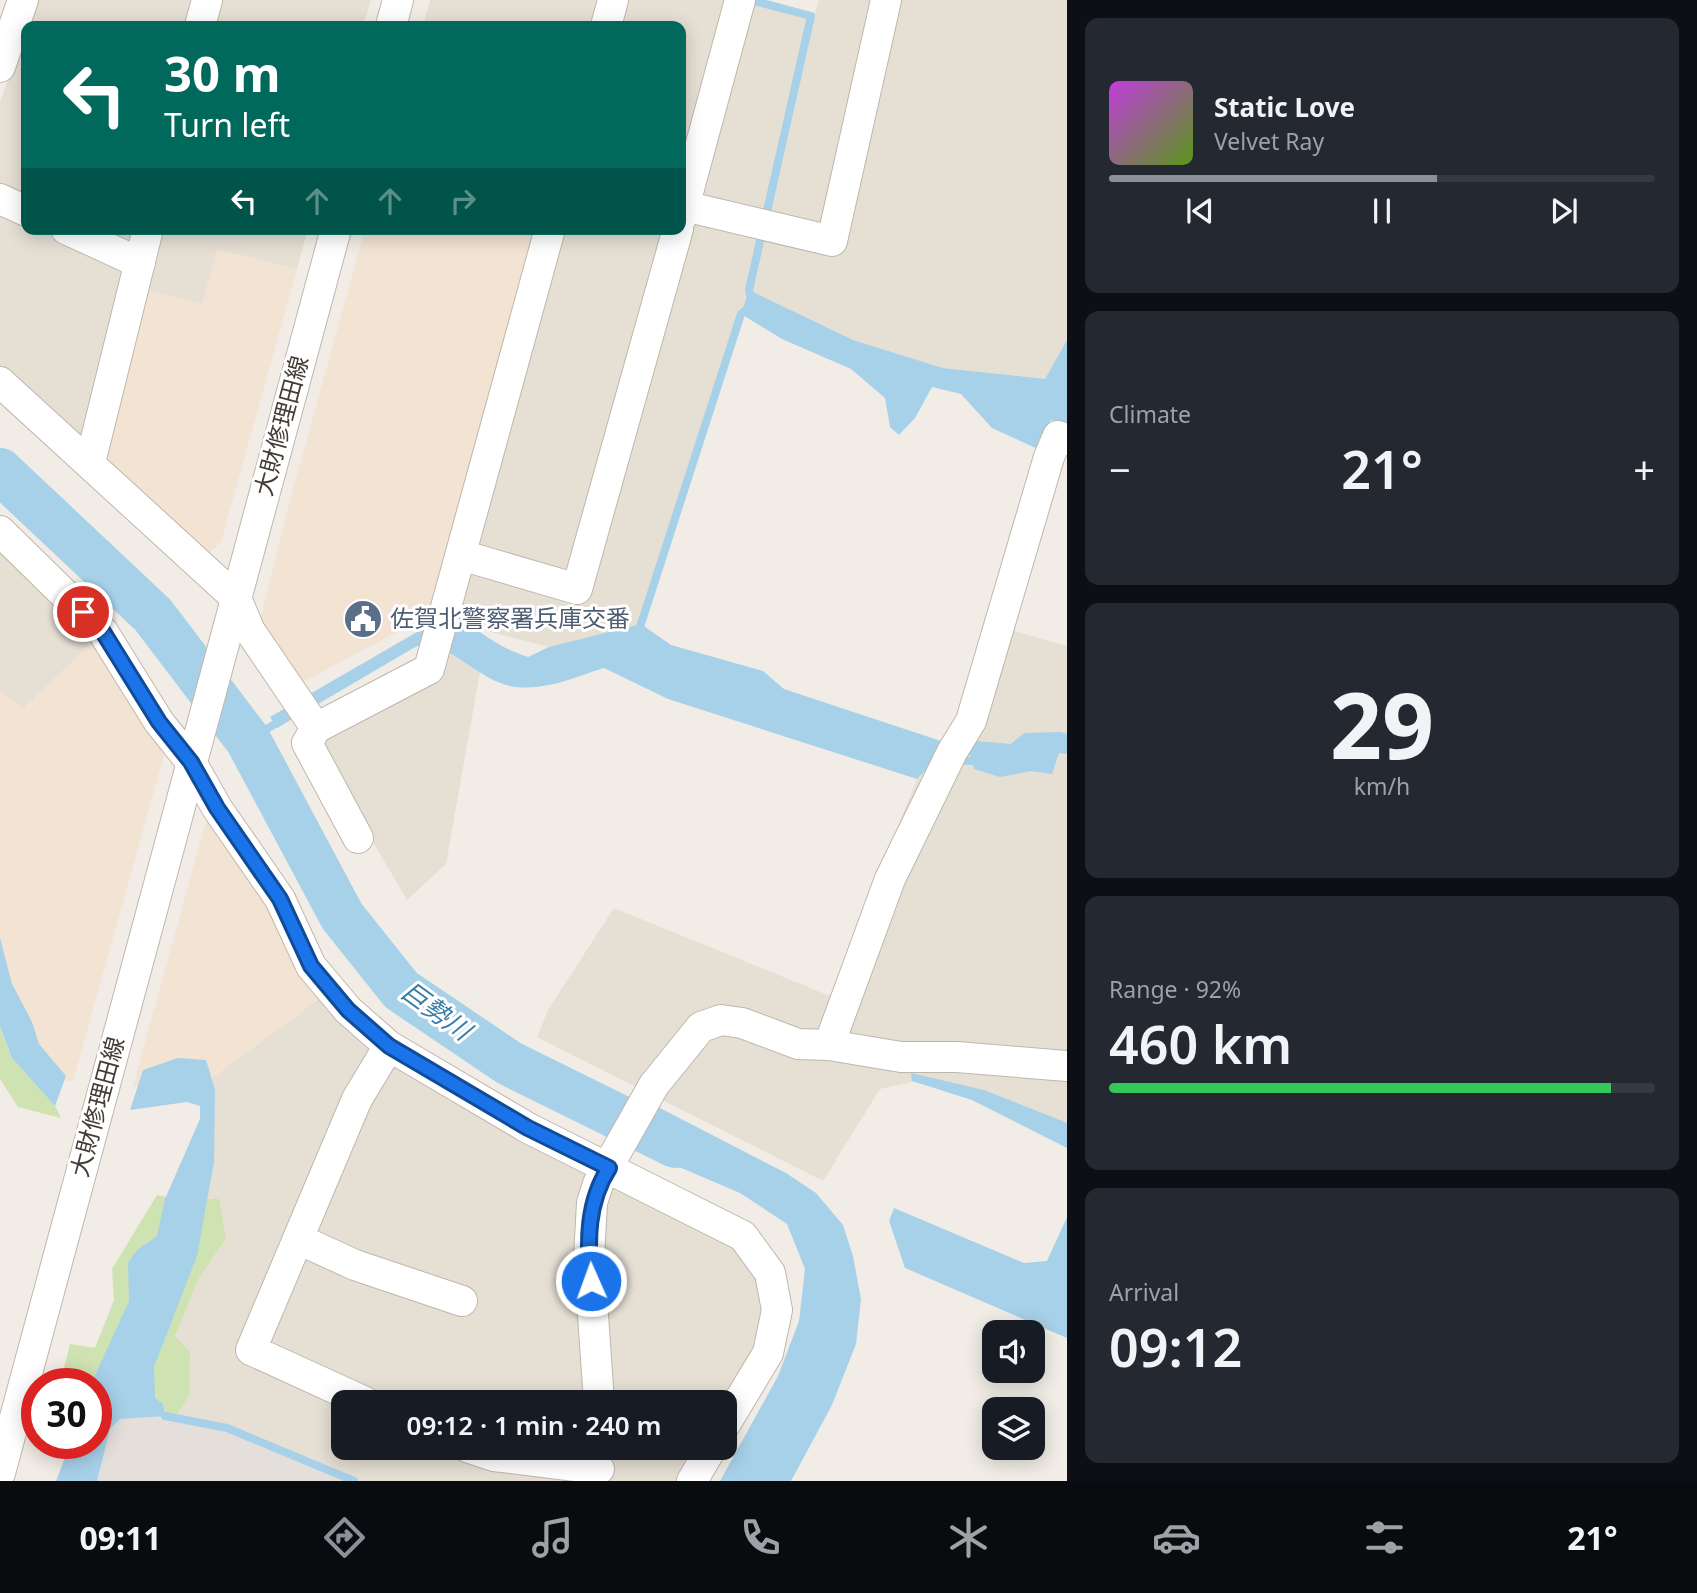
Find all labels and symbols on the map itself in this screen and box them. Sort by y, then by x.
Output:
street label: 大財修理田線 [246,352,315,499]
pin [53,582,113,642]
public building icon: 佐賀北警察署兵庫交番 [342,598,384,640]
place label: 佐賀北警察署兵庫交番 [390,601,630,634]
water label: 巨勢川 [394,973,481,1049]
street label: 大財修理田線 [62,1033,131,1180]
position arrow [554,1244,628,1318]
speed limit sign: 30 [21,1368,112,1459]

